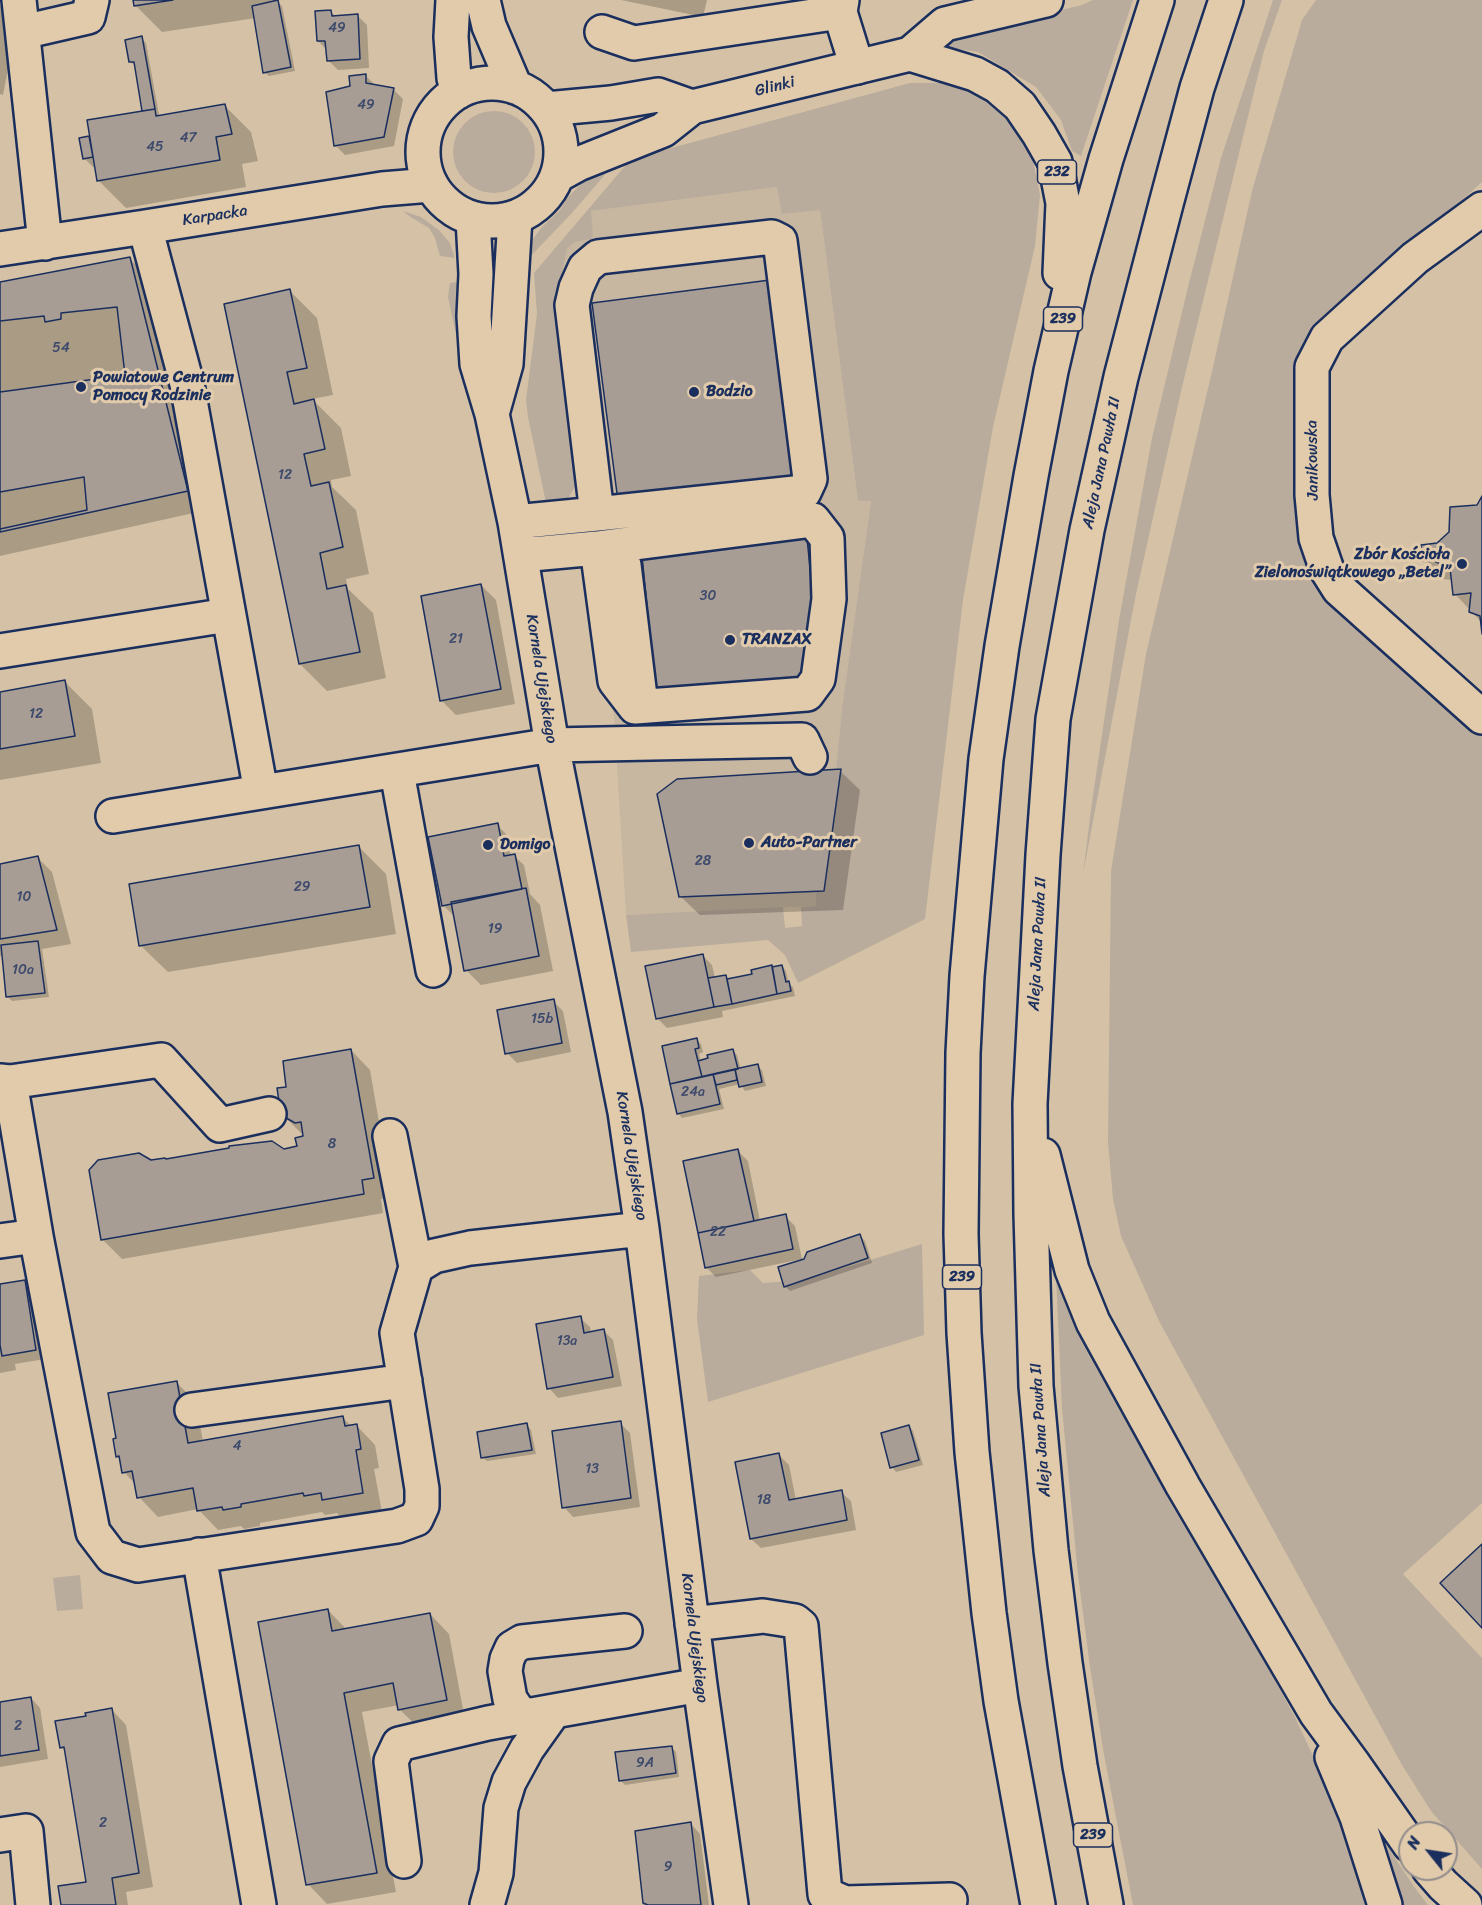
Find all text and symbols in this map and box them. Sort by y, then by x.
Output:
house number: 49 [328,20,346,36]
street label: Glinki [753,73,797,101]
house number: 49 [357,97,375,113]
house number: 47 [180,130,196,146]
house number: 45 [146,139,164,155]
road number: 232 [1038,160,1076,184]
street label: Karpacka [181,201,249,231]
road number: 239 [1044,307,1082,331]
house number: 54 [52,340,70,356]
place label: Powiatowe Centrum Pomocy Rodzinie [93,368,234,406]
marker: Powiatowe Centrum Pomocy Rodzinie [74,380,88,394]
place label: Bodzio [706,382,753,402]
marker: Bodzio [687,385,701,399]
street label: Aleja Jana Pawła II [1079,395,1125,531]
street label: Janikowska [1303,420,1323,500]
house number: 12 [278,467,292,483]
place label: Zbór Kościoła Zielonoświątkowego „Betel” [1255,545,1450,583]
marker: Zbór Kościoła Zielonoświątkowego „Betel” [1455,557,1469,571]
house number: 30 [700,588,716,604]
street label: Kornela Ujejskiego [521,613,561,745]
place label: TRANZAX [742,630,812,650]
house number: 21 [449,631,463,647]
marker: TRANZAX [723,633,737,647]
house number: 12 [29,706,43,722]
place label: Auto-Partner [761,833,857,853]
place label: Domigo [500,835,550,855]
marker: Auto-Partner [742,836,756,850]
marker: Domigo [481,838,495,852]
house number: 28 [695,853,711,869]
street label: Aleja Jana Pawła II [1025,876,1051,1012]
house number: 29 [294,879,310,895]
house number: 10 [17,889,31,905]
house number: 19 [488,921,502,937]
house number: 10a [12,962,34,978]
house number: 15b [531,1011,553,1027]
house number: 24a [681,1084,705,1100]
street label: Kornela Ujejskiego [611,1090,651,1222]
house number: 8 [328,1136,336,1152]
house number: 22 [710,1224,726,1240]
road number: 239 [942,1265,982,1289]
house number: 13a [557,1333,577,1349]
street label: Aleja Jana Pawła II [1027,1362,1055,1498]
house number: 4 [233,1438,241,1454]
house number: 13 [585,1461,599,1477]
house number: 18 [757,1492,771,1508]
street label: Kornela Ujejskiego [677,1572,711,1704]
house number: 2 [14,1718,22,1734]
house number: 9A [636,1755,654,1771]
house number: 2 [99,1815,107,1831]
north arrow [1398,1821,1458,1881]
road number: 239 [1074,1823,1112,1847]
text: N [1398,1831,1429,1855]
house number: 9 [664,1859,672,1875]

